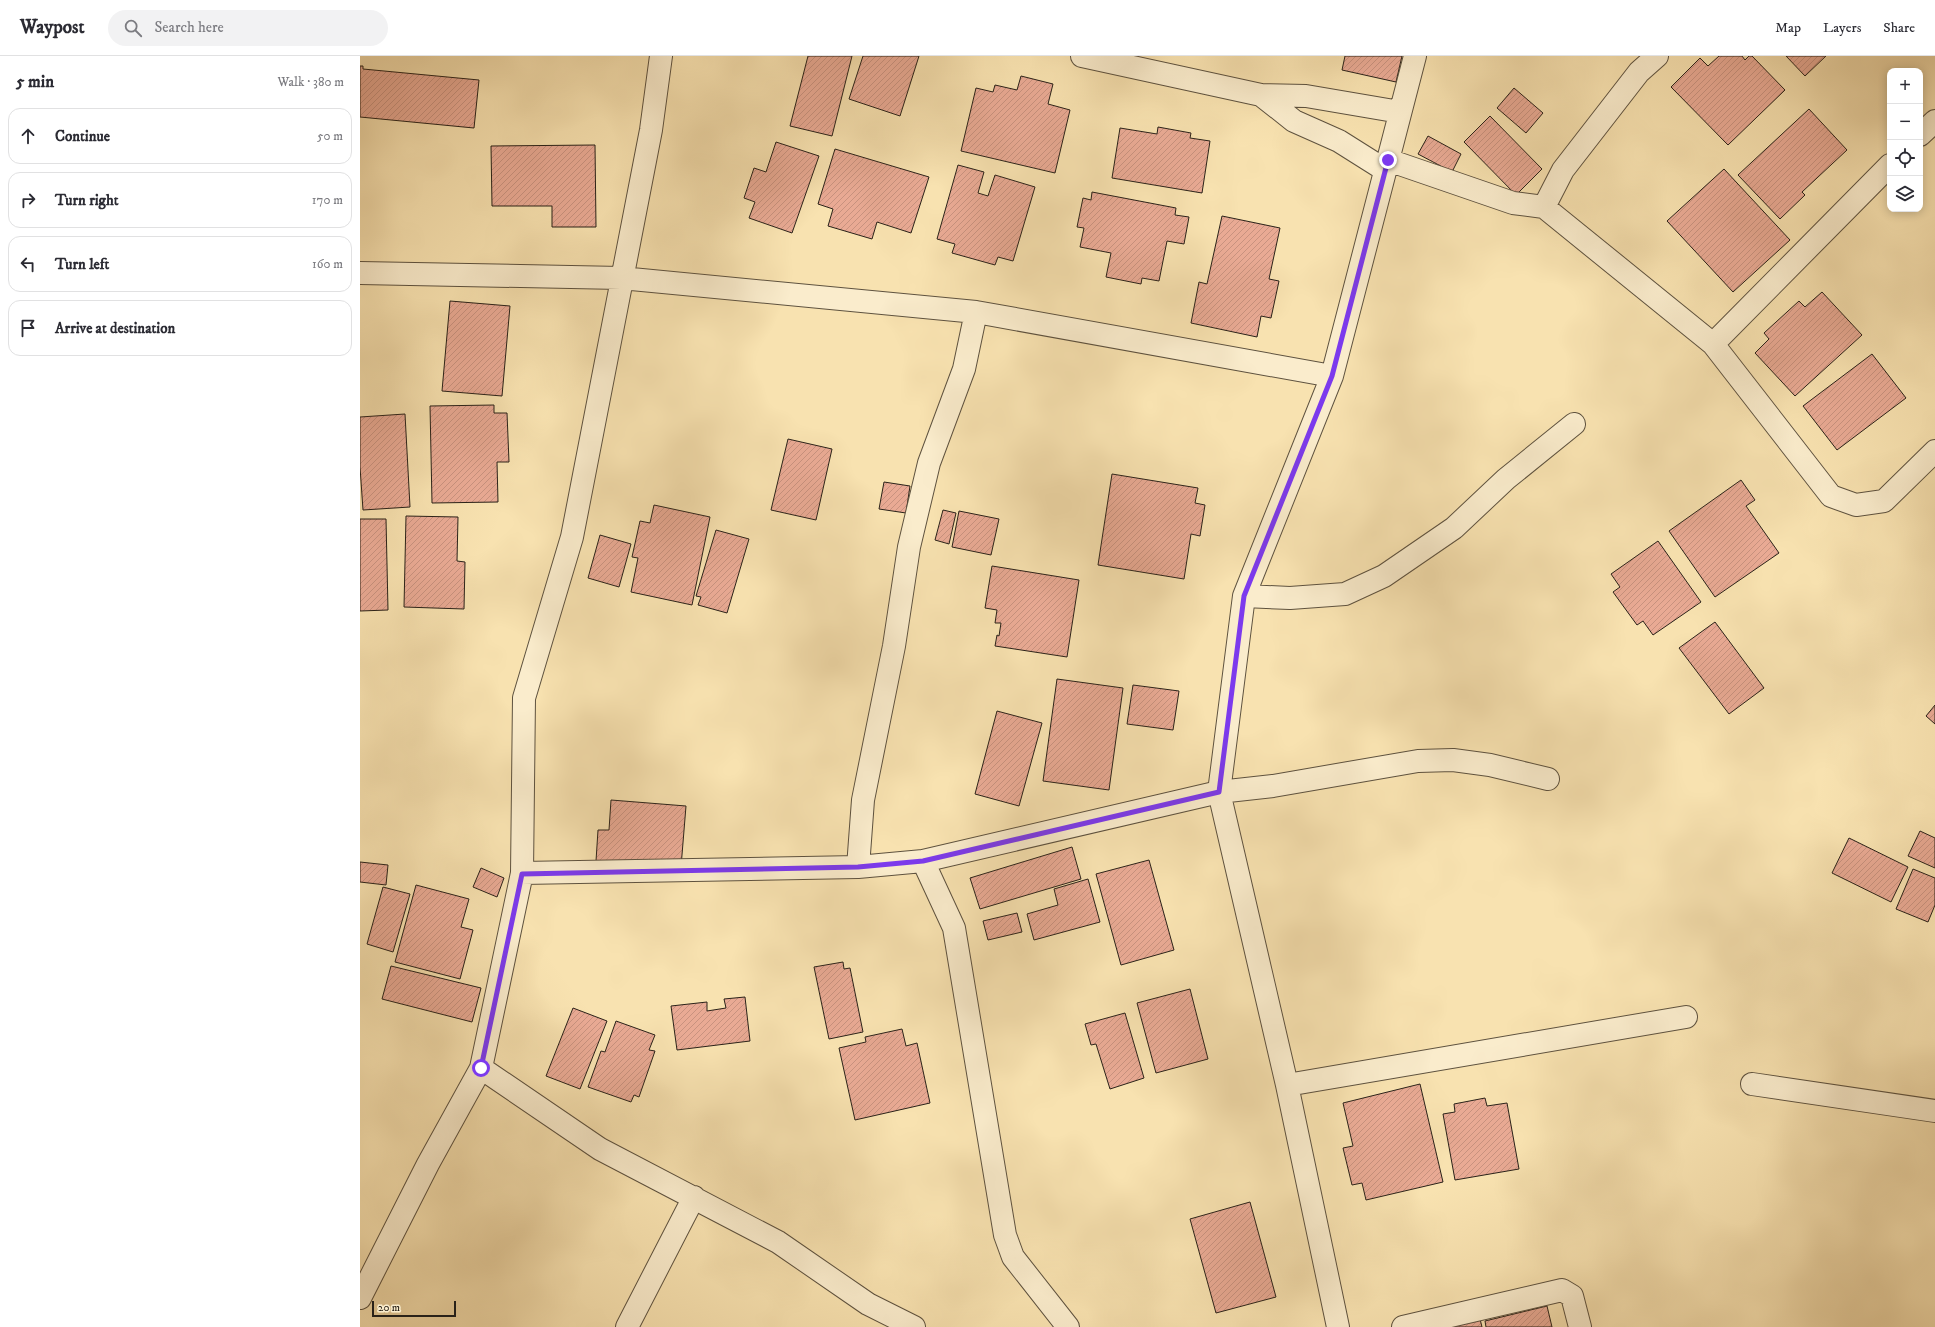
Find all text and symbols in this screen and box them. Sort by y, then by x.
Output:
search box [108,10,388,46]
text: Waypost [20,16,84,39]
icon: search [122,17,144,39]
text: Search here [154,18,224,37]
text: Map [1775,19,1801,37]
text: Layers [1823,19,1861,37]
text: Share [1883,19,1915,37]
map controls [1887,68,1923,212]
button: + [1887,68,1923,104]
text: 5 min [16,71,54,93]
text: Walk · 380 m [277,74,344,90]
button: − [1887,104,1923,140]
icon: ahead [17,125,39,147]
text: Continue [55,127,110,146]
text: 50 m [317,128,343,144]
button: locate [1887,140,1923,176]
route end [1379,151,1397,169]
button: layers [1887,176,1923,212]
icon: right [17,189,39,211]
text: Turn right [55,191,118,210]
text: 170 m [312,192,343,208]
icon: left [17,253,39,275]
text: Turn left [55,255,109,274]
text: 160 m [312,256,343,272]
icon: arrive [17,317,39,339]
text: Arrive at destination [55,319,175,338]
route start [472,1059,490,1077]
scale bar [372,1299,456,1318]
text: 20 m [378,1301,400,1315]

